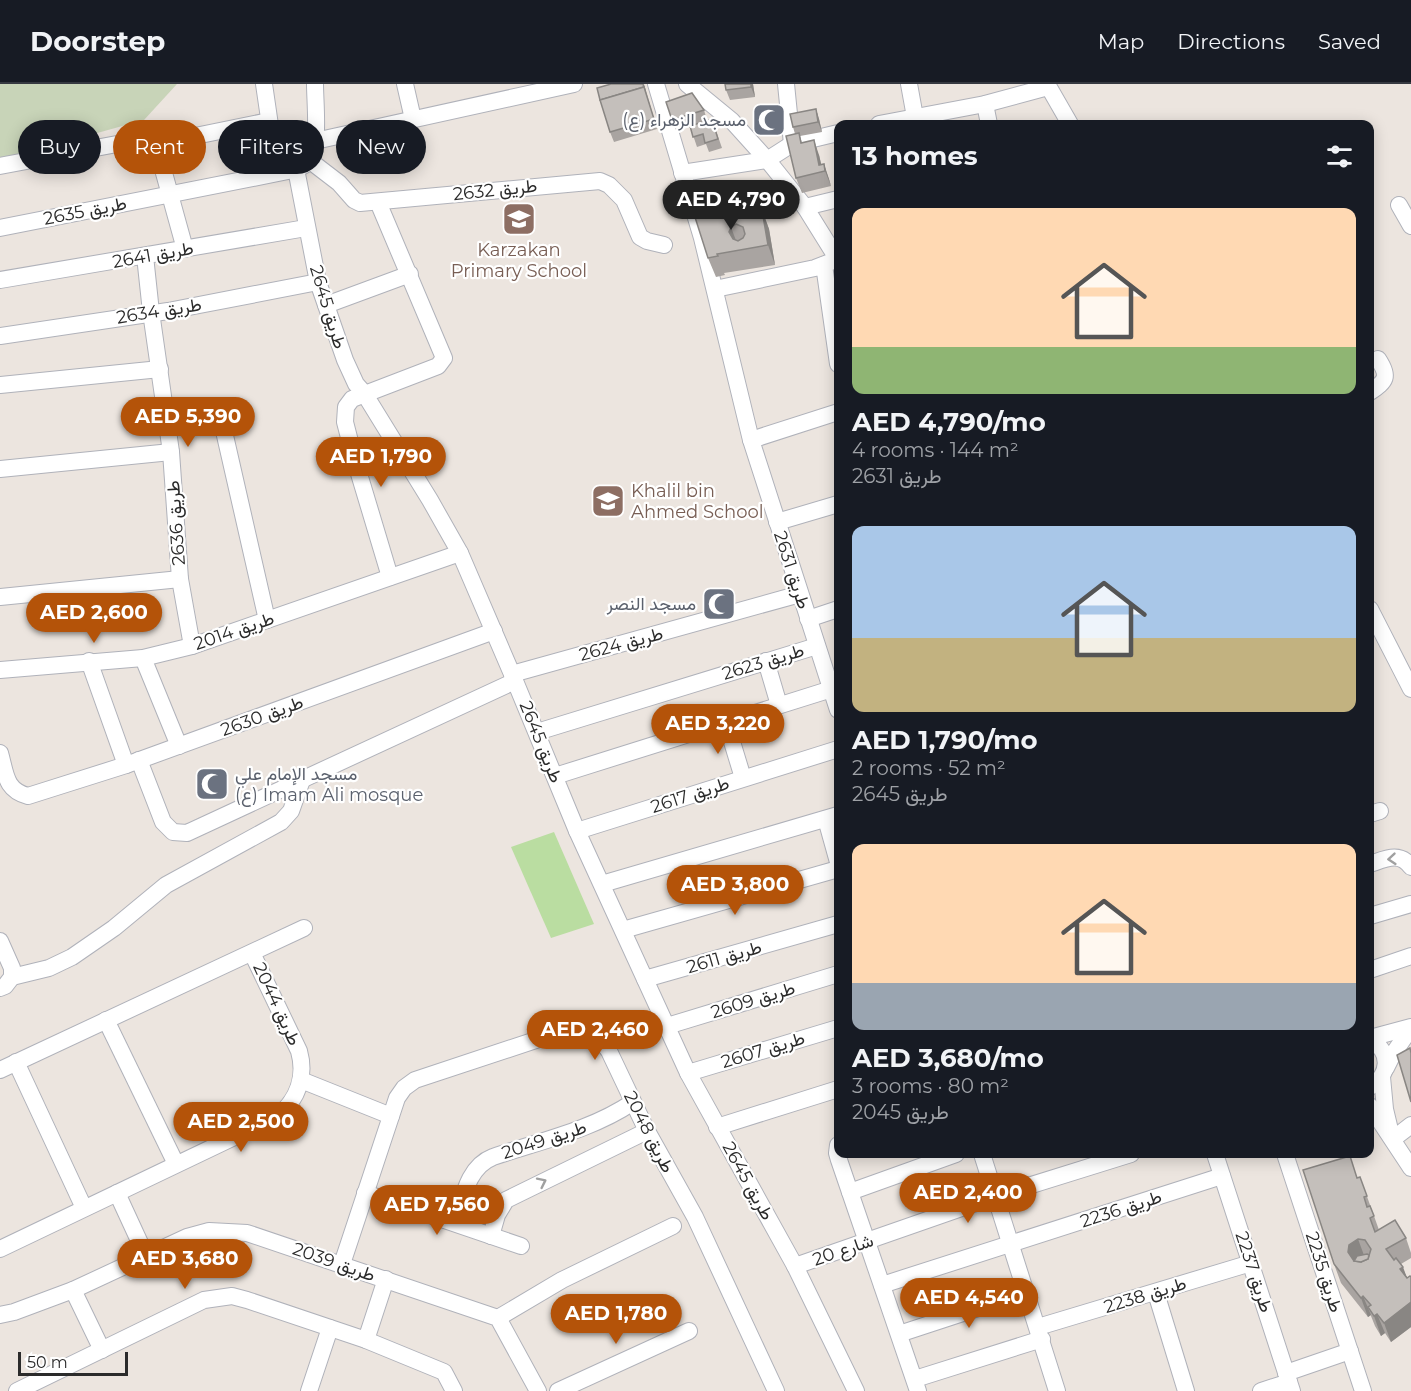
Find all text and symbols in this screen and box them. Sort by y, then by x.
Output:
text: Doorstep [30,24,165,58]
text: Map [1098,29,1144,54]
text: Directions [1177,29,1285,54]
text: Saved [1318,29,1381,54]
mosque icon: مسجد الزهراء (ع) [751,102,787,138]
place label: مسجد الزهراء (ع) [622,109,746,132]
chip: Buy [18,120,101,174]
chip: Rent [113,120,206,174]
chip: Filters [218,120,324,174]
chip: New [336,120,426,174]
text: 13 homes [852,140,978,172]
icon: filters [1323,140,1356,173]
street label: طريق 2632 [452,175,538,205]
pin: AED 4,790 [662,180,800,231]
text: AED 4,790 [677,187,785,211]
street label: طريق 2635 [42,192,128,230]
school or university icon: Karzakan Primary School [501,201,537,237]
street label: طريق 2641 [111,237,195,273]
place label: Karzakan Primary School [451,239,587,282]
icon: home [1050,247,1158,355]
street label: طريق 2645 [305,263,351,351]
street label: طريق 2634 [115,293,203,329]
pin: AED 5,390 [119,397,257,448]
text: AED 5,390 [135,404,241,428]
text: AED 4,790/mo [852,406,1046,438]
pin: AED 1,790 [312,437,450,488]
text: 4 rooms · 144 m² [852,438,1019,462]
text: AED 1,790 [330,444,432,468]
text: طريق 2631 [852,464,942,488]
street label: طريق 2636 [162,480,190,566]
place label: Khalil bin Ahmed School [631,480,764,523]
school or university icon: Khalil bin Ahmed School [590,483,626,519]
street label: طريق 2631 [769,528,815,612]
icon: home [1050,565,1158,673]
mosque icon: مسجد النصر [701,586,737,622]
pin: AED 2,600 [25,593,163,644]
place label: مسجد النصر [606,593,696,615]
text: AED 2,600 [40,600,148,624]
street label: طريق 2014 [191,607,277,655]
street label: طريق 2624 [577,622,665,666]
street label: طريق 2623 [719,639,807,685]
street label: طريق 2630 [218,691,306,741]
street label: طريق 2645 [515,698,567,786]
pin: AED 3,220 [649,704,787,755]
text: AED 3,220 [665,711,771,735]
text: AED 1,790/mo [852,724,1038,756]
text: 2 rooms · 52 m² [852,756,1006,780]
place label: مسجد الإمام علي (ع) Imam Ali mosque [235,763,423,807]
mosque icon: مسجد الإمام علي (ع) Imam Ali mosque [194,766,230,802]
street label: طريق 2617 [648,772,732,818]
text: طريق 2645 [852,782,948,806]
one-way arrow [1387,852,1397,865]
pin: AED 3,800 [666,865,804,916]
text: AED 3,800 [681,872,789,896]
icon: home [1050,883,1158,991]
street label: طريق 2611 [684,936,764,978]
street label: طريق 2044 [248,959,306,1049]
street label: طريق 2609 [708,977,798,1023]
pin: AED 2,460 [526,1010,664,1061]
text: AED 2,460 [541,1017,649,1041]
street label: طريق 2607 [718,1027,808,1073]
text: AED 3,680/mo [852,1042,1044,1074]
text: 3 rooms · 80 m² [852,1074,1009,1098]
street label: طريق 2048 [619,1088,679,1176]
text: طريق 2045 [852,1100,949,1124]
pin: AED 2,500 [172,1102,310,1153]
text: AED 2,500 [187,1109,295,1133]
street label: طريق 2049 [499,1116,589,1164]
street label: طريق 2645 [718,1138,778,1224]
pin: AED 2,400 [899,1173,1037,1224]
one-way arrow [536,1178,546,1189]
text: AED 2,400 [913,1180,1023,1204]
pin: AED 7,560 [368,1185,506,1236]
street label: طريق 2236 [1077,1185,1165,1233]
text: AED 7,560 [384,1192,490,1216]
street label: شارع 20 [810,1229,877,1272]
street label: طريق 2237 [1231,1229,1277,1315]
street label: طريق 2235 [1301,1229,1347,1315]
street label: طريق 2039 [290,1238,378,1286]
pin: AED 3,680 [116,1239,254,1290]
text: AED 3,680 [131,1246,239,1270]
street label: طريق 2238 [1101,1272,1189,1318]
pin: AED 4,540 [900,1278,1038,1329]
text: AED 4,540 [914,1285,1024,1309]
pin: AED 1,780 [547,1294,685,1345]
text: AED 1,780 [565,1301,667,1325]
scale bar [18,1349,128,1376]
text: 50 m [27,1353,68,1372]

